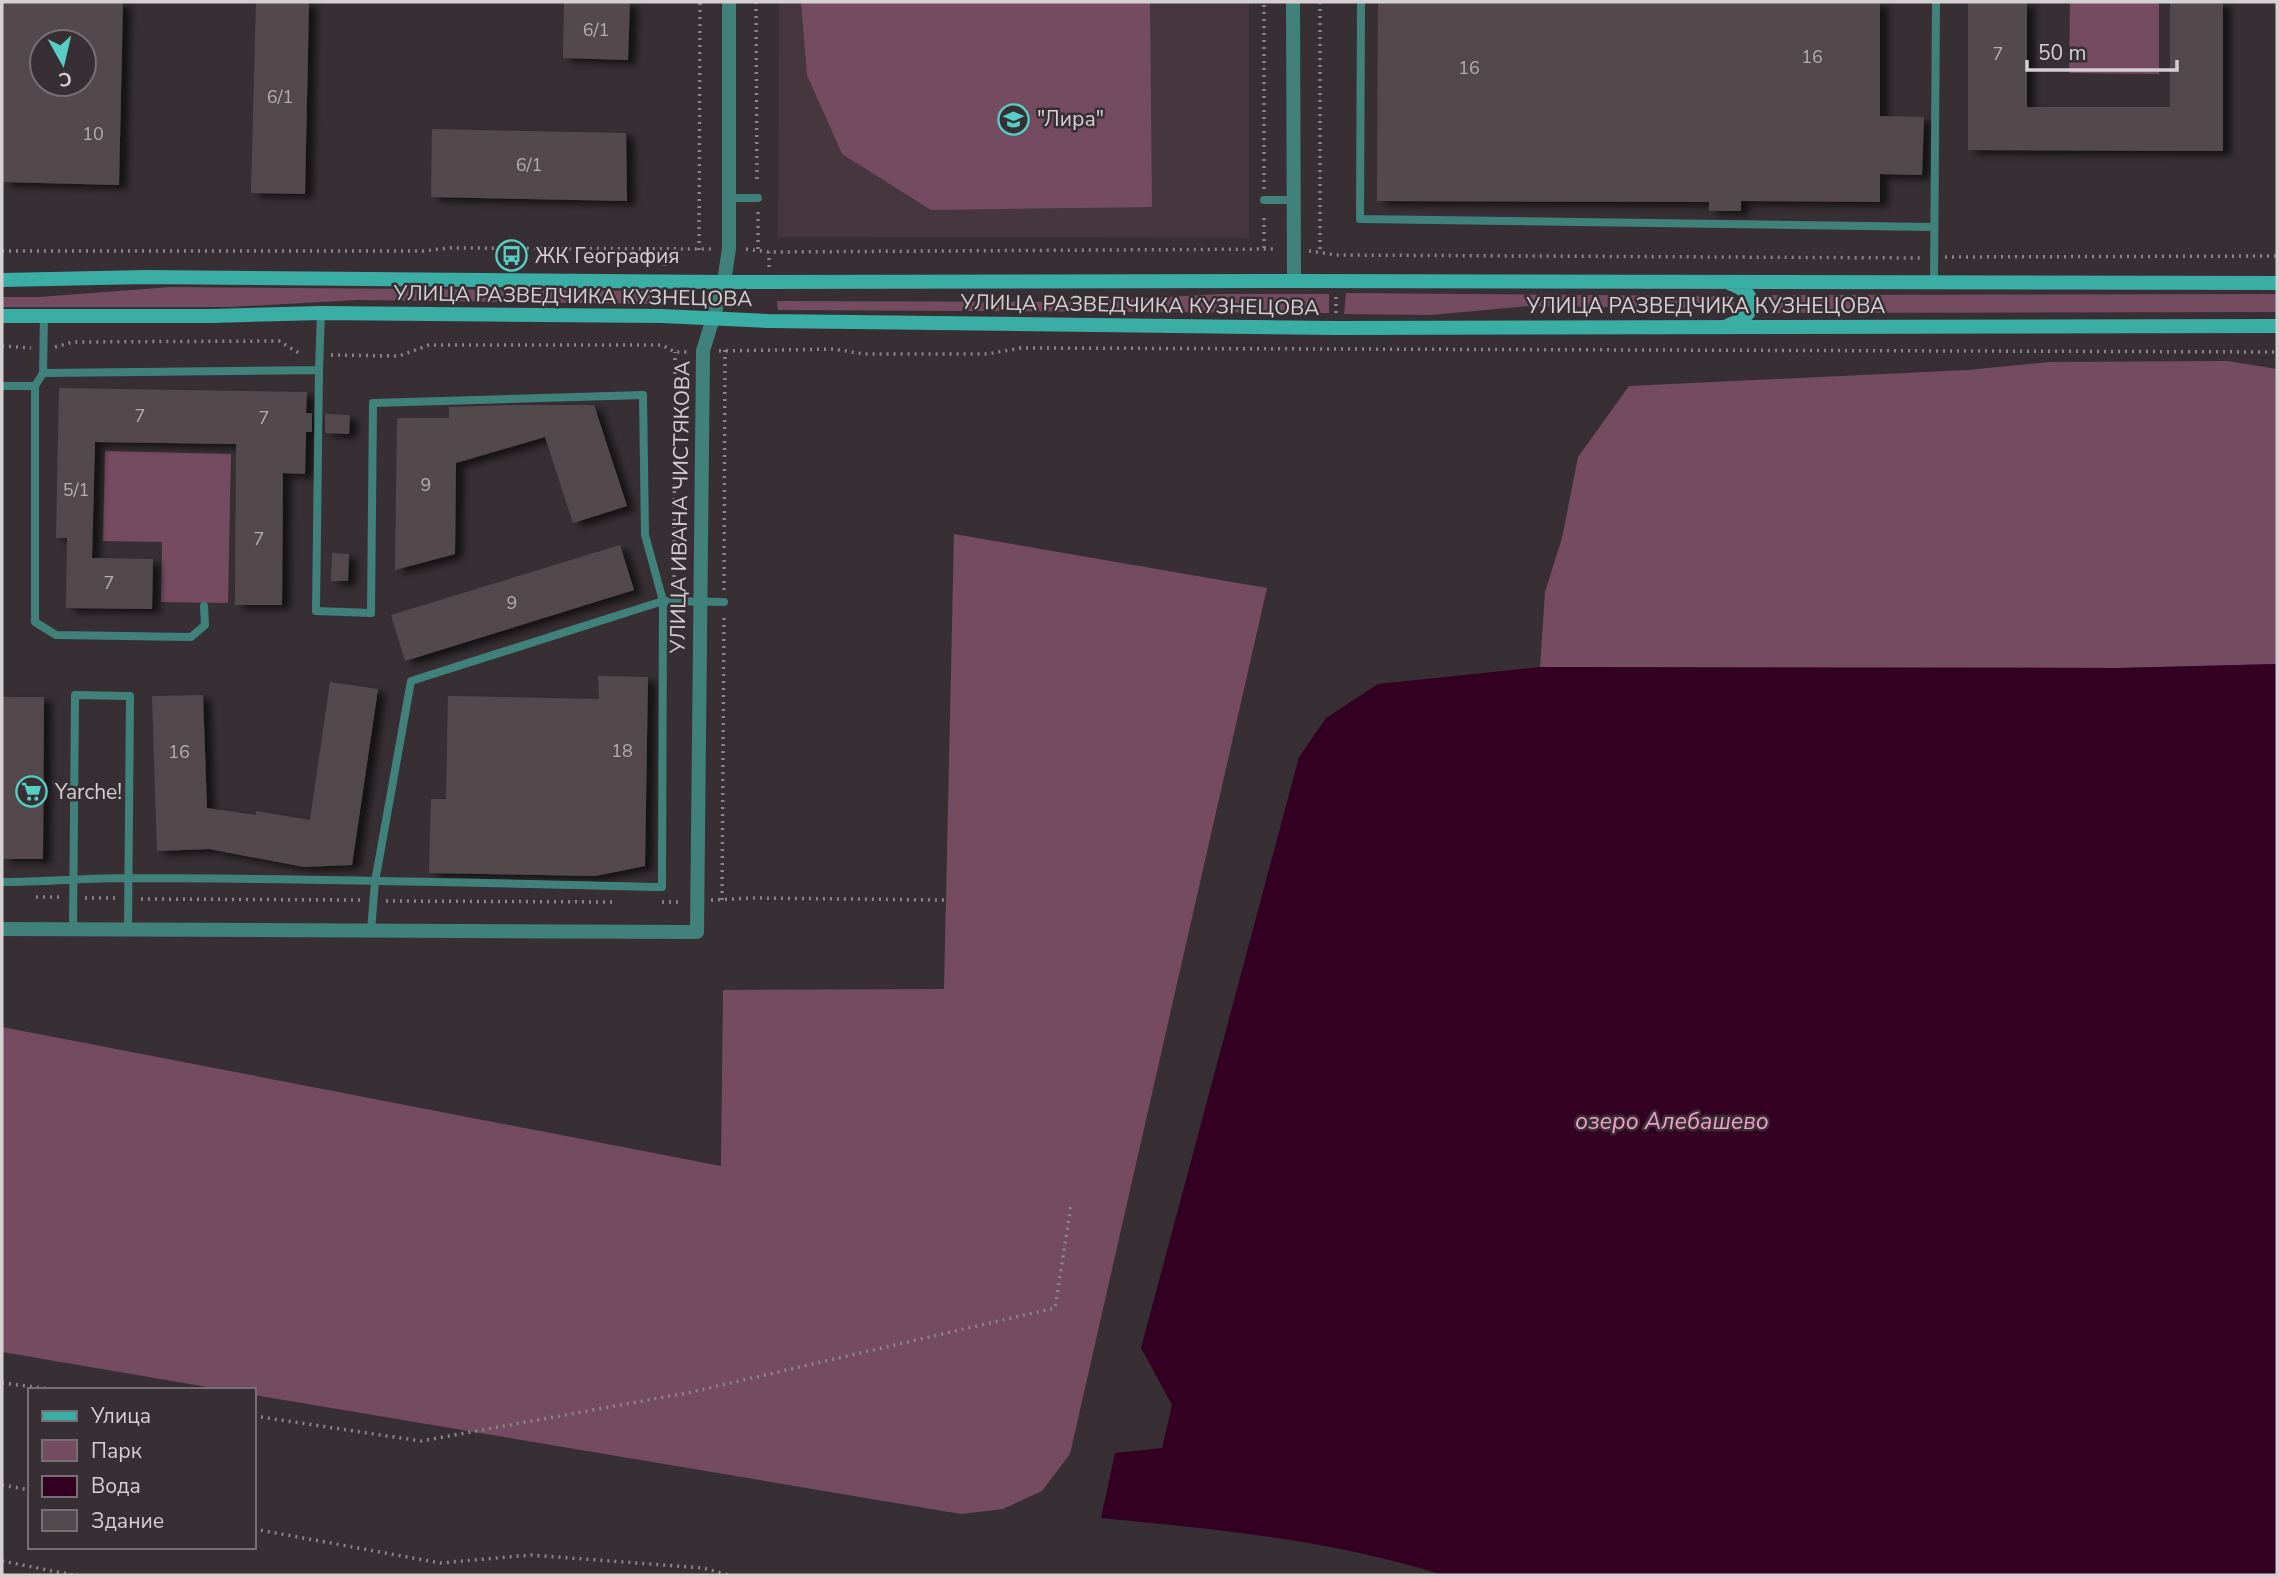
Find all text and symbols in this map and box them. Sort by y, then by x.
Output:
house number: 6/1 [583,18,609,42]
north arrow [28,28,98,98]
scale bar [2027,28,2178,72]
text: 50 m [2038,39,2087,67]
house number: 7 [1993,42,2003,66]
house number: 16 [1801,45,1823,69]
house number: 16 [1458,56,1480,80]
text: С [57,65,73,93]
house number: 6/1 [267,85,293,109]
school or university icon: "Лира" [997,102,1031,136]
place label: "Лира" [1037,105,1104,133]
house number: 10 [82,122,104,146]
house number: 6/1 [516,153,542,177]
bus stop icon: ЖК География [495,239,529,273]
place label: ЖК География [535,242,680,270]
street label: УЛИЦА РАЗВЕДЧИКА КУЗНЕЦОВА [392,279,753,313]
street label: УЛИЦА РАЗВЕДЧИКА КУЗНЕЦОВА [959,288,1320,322]
street label: УЛИЦА РАЗВЕДЧИКА КУЗНЕЦОВА [1526,292,1885,320]
street label: УЛИЦА ИВАНА ЧИСТЯКОВА [663,360,697,655]
house number: 7 [135,404,145,428]
house number: 7 [259,406,269,430]
house number: 9 [421,473,431,497]
house number: 5/1 [63,478,89,502]
house number: 7 [254,527,264,551]
house number: 7 [104,571,114,595]
house number: 9 [507,591,517,615]
house number: 18 [611,739,633,763]
house number: 16 [168,740,190,764]
supermarket icon: Yarche! [15,775,49,809]
place label: Yarche! [54,778,122,806]
water label: озеро Алебашево [1575,1106,1769,1137]
legend [28,1388,256,1549]
text: Улица [90,1402,151,1430]
text: Парк [91,1437,143,1465]
text: Вода [91,1472,141,1500]
text: Здание [91,1507,164,1535]

